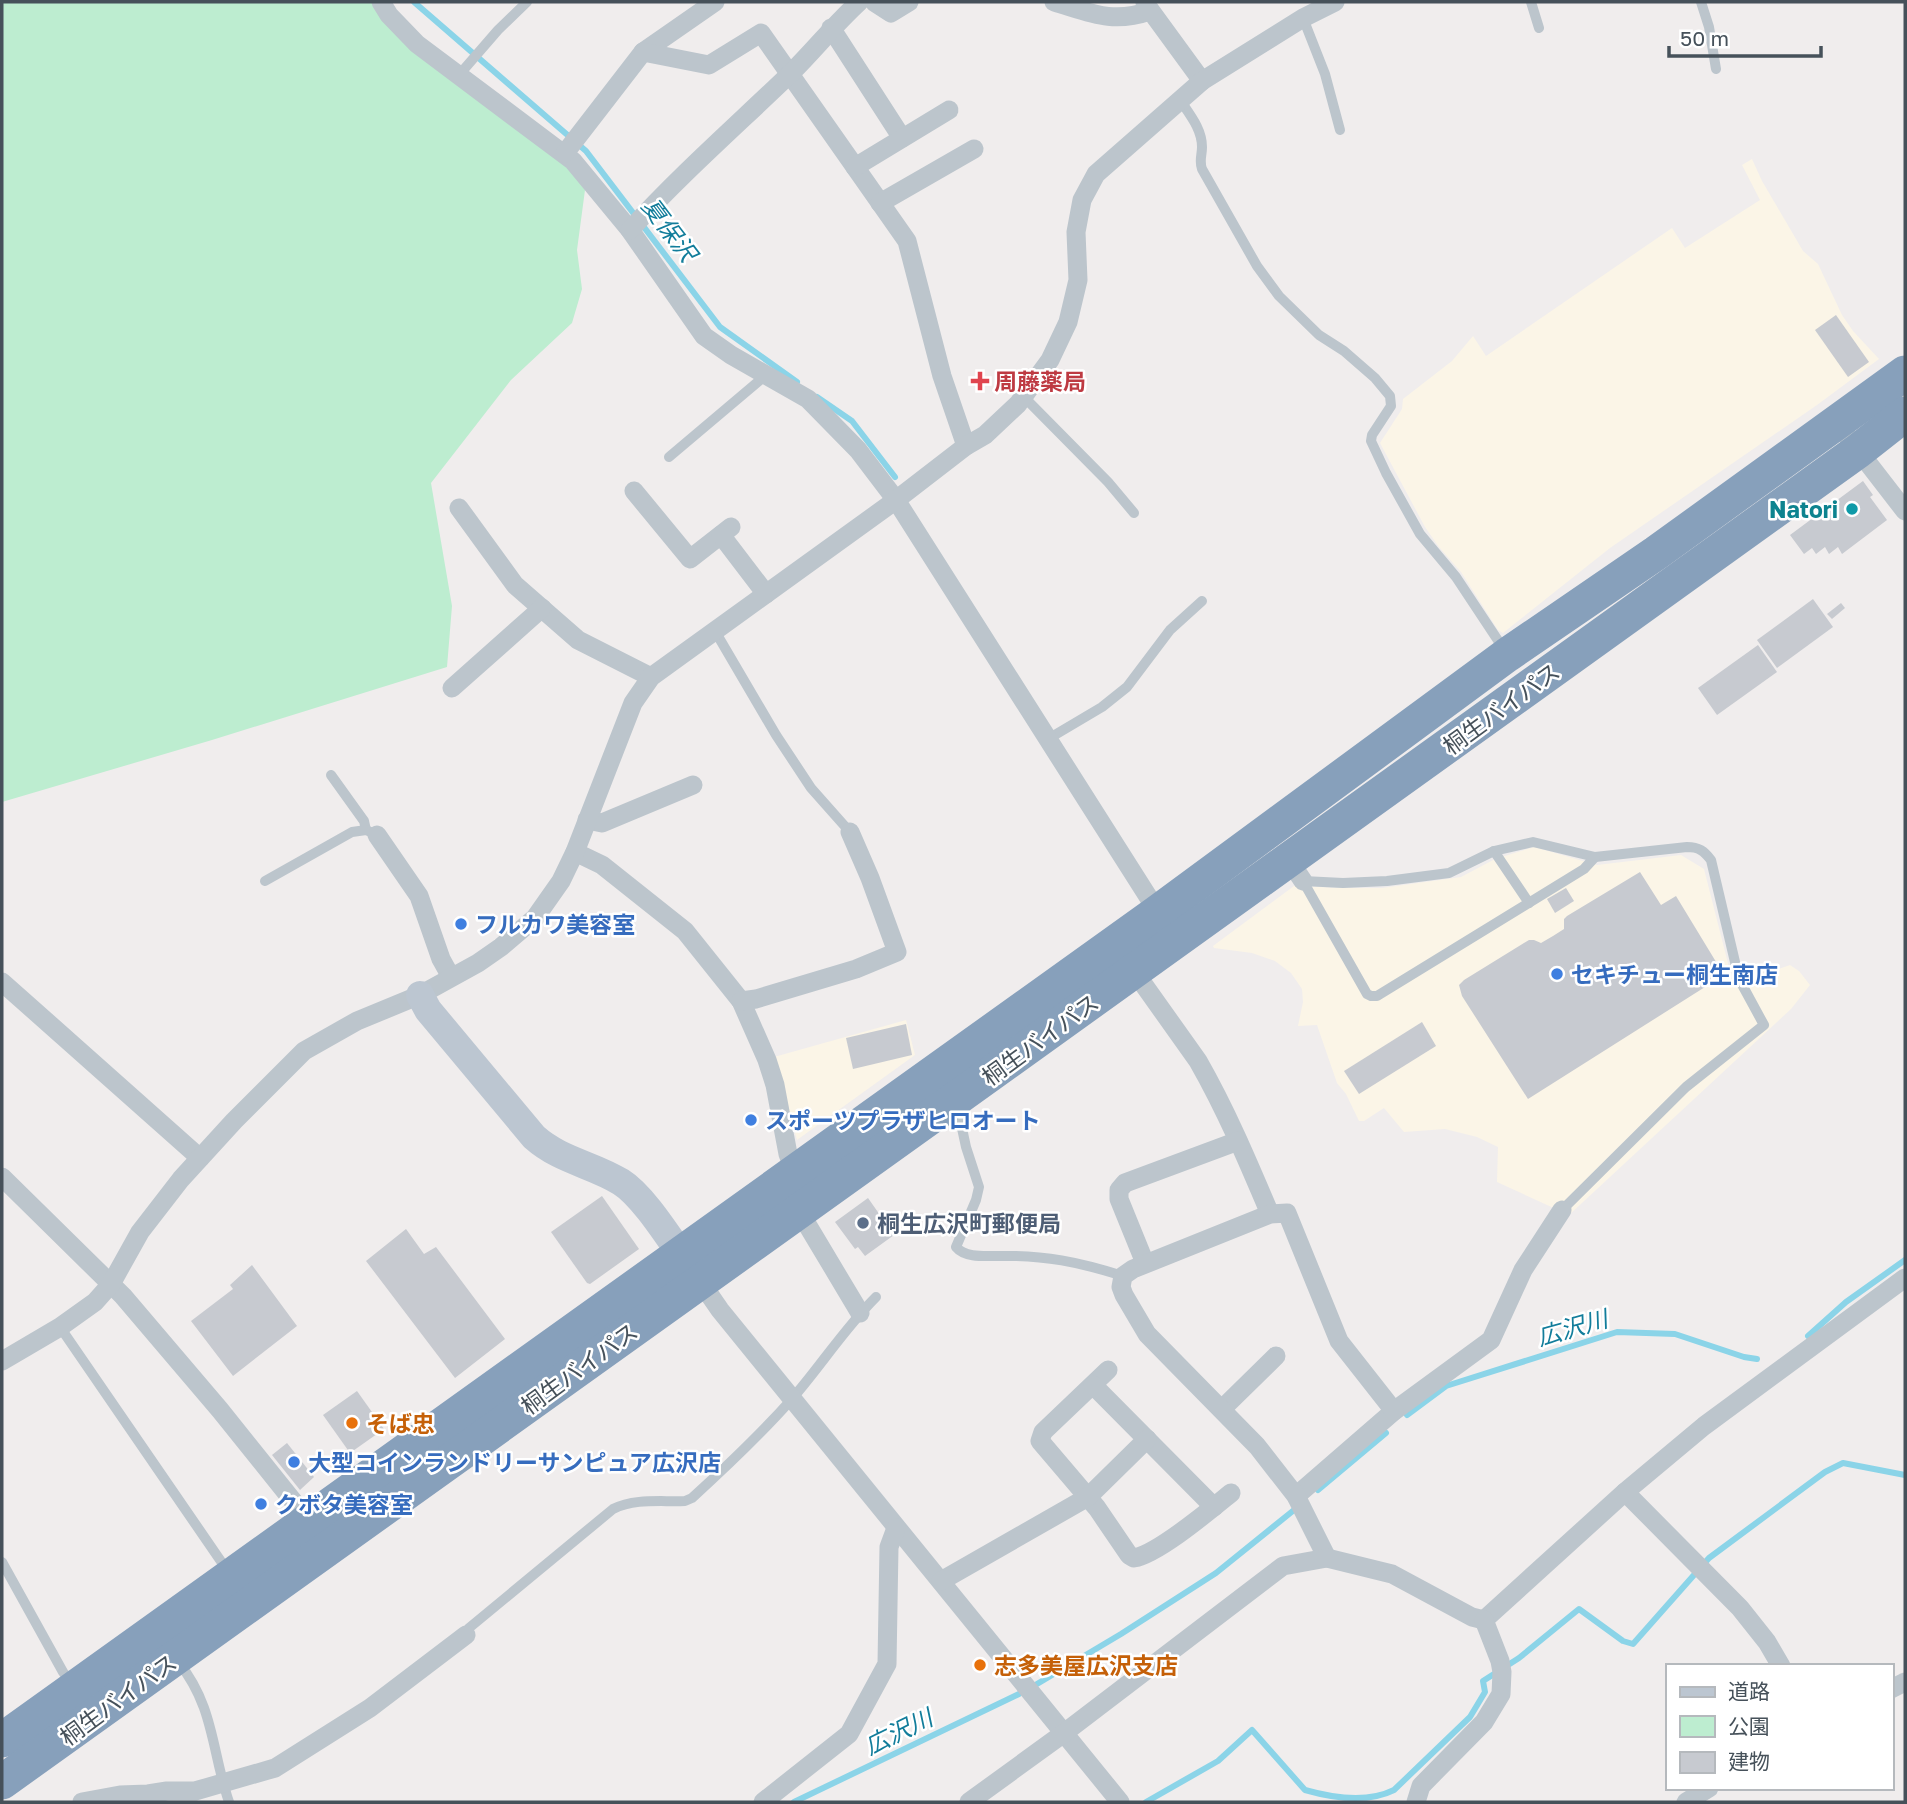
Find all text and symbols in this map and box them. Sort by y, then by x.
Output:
scale bar [1669,14,1821,58]
text: 50 m [1680,25,1729,51]
water label: 夏保沢 [637,192,705,269]
place label: 周藤薬局 [994,367,1086,395]
marker: 周藤薬局 [972,373,988,389]
place label: Natori [1769,495,1838,523]
marker: Natori [1844,501,1860,517]
street label: 桐生バイパス [1437,656,1565,760]
place label: フルカワ美容室 [475,910,635,938]
marker: フルカワ美容室 [453,916,469,932]
place label: セキチュー桐生南店 [1571,960,1778,988]
marker: セキチュー桐生南店 [1549,966,1565,982]
street label: 桐生バイパス [976,987,1104,1091]
place label: スポーツプラザヒロオート [765,1106,1041,1134]
marker: スポーツプラザヒロオート [743,1112,759,1128]
place label: 桐生広沢町郵便局 [877,1209,1061,1237]
marker: 桐生広沢町郵便局 [855,1215,871,1231]
water label: 広沢川 [1533,1302,1613,1351]
street label: 桐生バイパス [515,1316,643,1420]
place label: そば忠 [366,1409,435,1437]
marker: そば忠 [344,1415,360,1431]
place label: 大型コインランドリーサンピュア広沢店 [308,1448,721,1476]
marker: 大型コインランドリーサンピュア広沢店 [286,1454,302,1470]
place label: クボタ美容室 [275,1490,413,1518]
marker: クボタ美容室 [253,1496,269,1512]
street label: 桐生バイパス [54,1647,182,1751]
place label: 志多美屋広沢支店 [994,1651,1178,1679]
marker: 志多美屋広沢支店 [972,1657,988,1673]
legend [1666,1664,1893,1790]
text: 道路 [1728,1678,1770,1704]
water label: 広沢川 [859,1701,939,1760]
text: 公園 [1728,1713,1770,1739]
text: 建物 [1728,1748,1770,1774]

